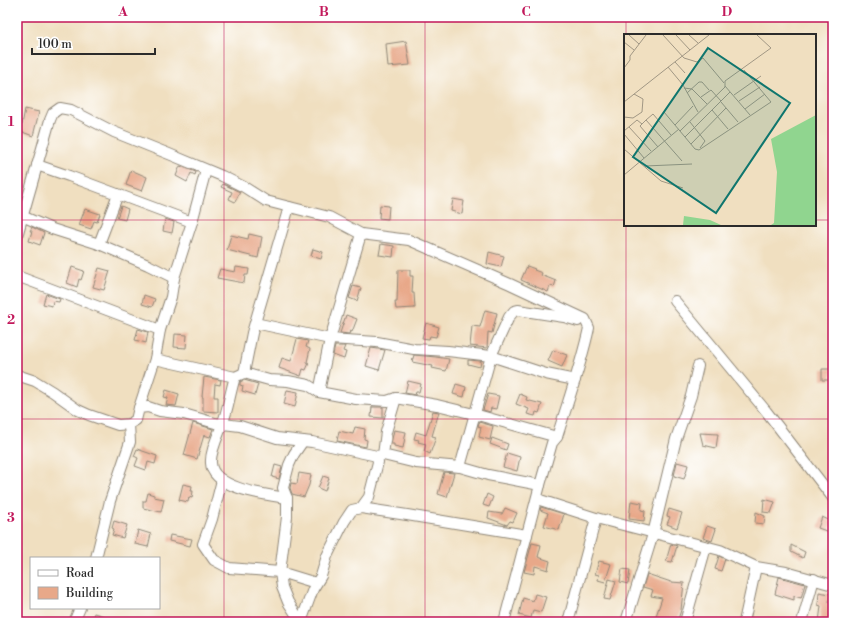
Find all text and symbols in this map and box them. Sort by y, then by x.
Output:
text: A [117,4,128,20]
text: B [319,4,329,20]
text: C [521,4,531,20]
text: D [722,4,732,20]
scale bar [32,30,155,56]
inset map [624,34,816,226]
text: 100 m [38,37,72,52]
text: 1 [8,114,15,130]
text: 2 [7,312,15,328]
text: 3 [7,510,15,526]
legend [30,557,160,609]
text: Road [66,566,94,581]
text: Building [65,586,114,601]

